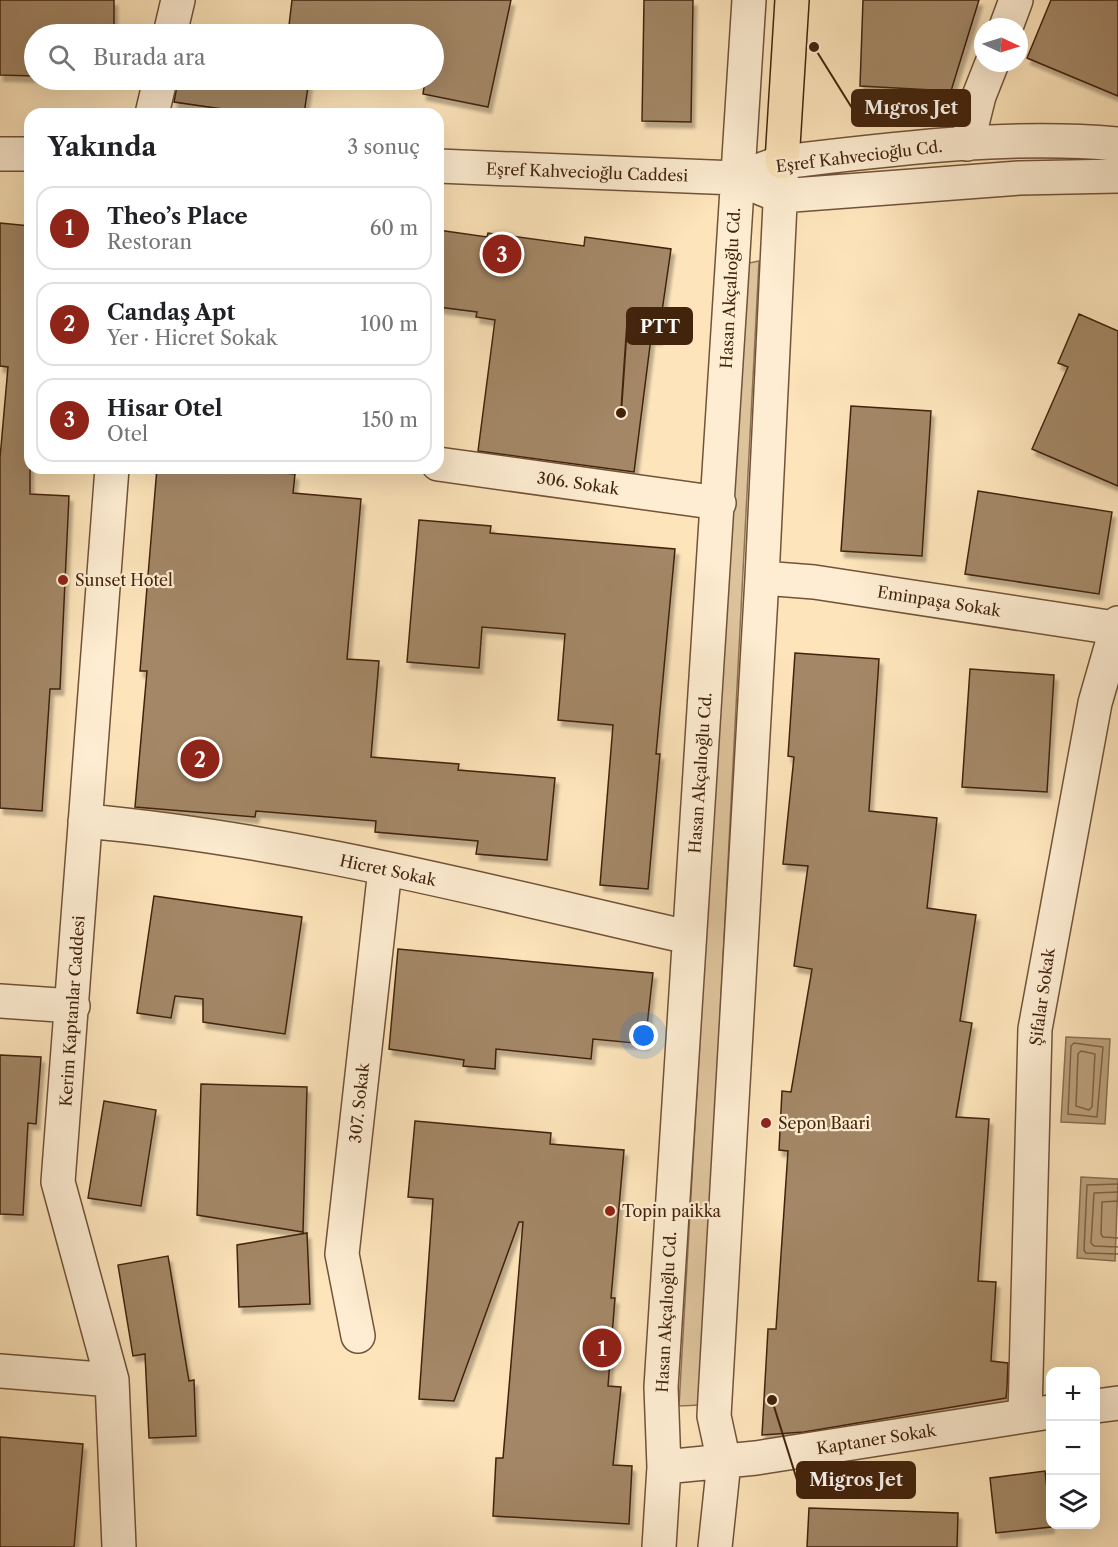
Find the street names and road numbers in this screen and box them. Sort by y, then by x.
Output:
street label: Eşref Kahvecioğlu Cd. [775,136,943,176]
street label: Eşref Kahvecioğlu Caddesi [485,158,689,186]
street label: Hasan Akçalıoğlu Cd. [716,207,744,369]
street label: 306. Sokak [536,467,621,499]
street label: Eminpaşa Sokak [876,581,1003,621]
street label: Hasan Akçalıoğlu Cd. [684,692,716,854]
street label: Hicret Sokak [338,850,439,890]
street label: Kerim Kaptanlar Caddesi [55,915,89,1107]
street label: Şifalar Sokak [1025,946,1059,1047]
street label: 307. Sokak [345,1061,373,1144]
street label: Hasan Akçalıoğlu Cd. [652,1231,680,1393]
street label: Kaptaner Sokak [815,1420,938,1458]

